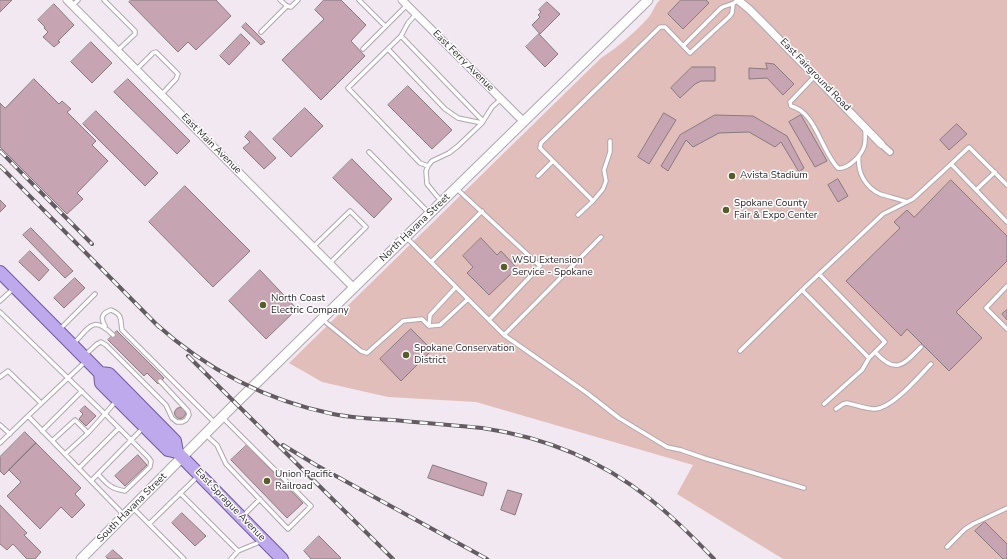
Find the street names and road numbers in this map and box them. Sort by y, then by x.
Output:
street label: East Ferry Avenue [430,28,496,94]
street label: East Fairground Road [777,36,853,114]
street label: East Main Avenue [178,111,244,177]
street label: North Havana Street [378,192,452,264]
street label: East Sprague Avenue [192,466,268,544]
street label: South Havana Street [95,471,169,545]

